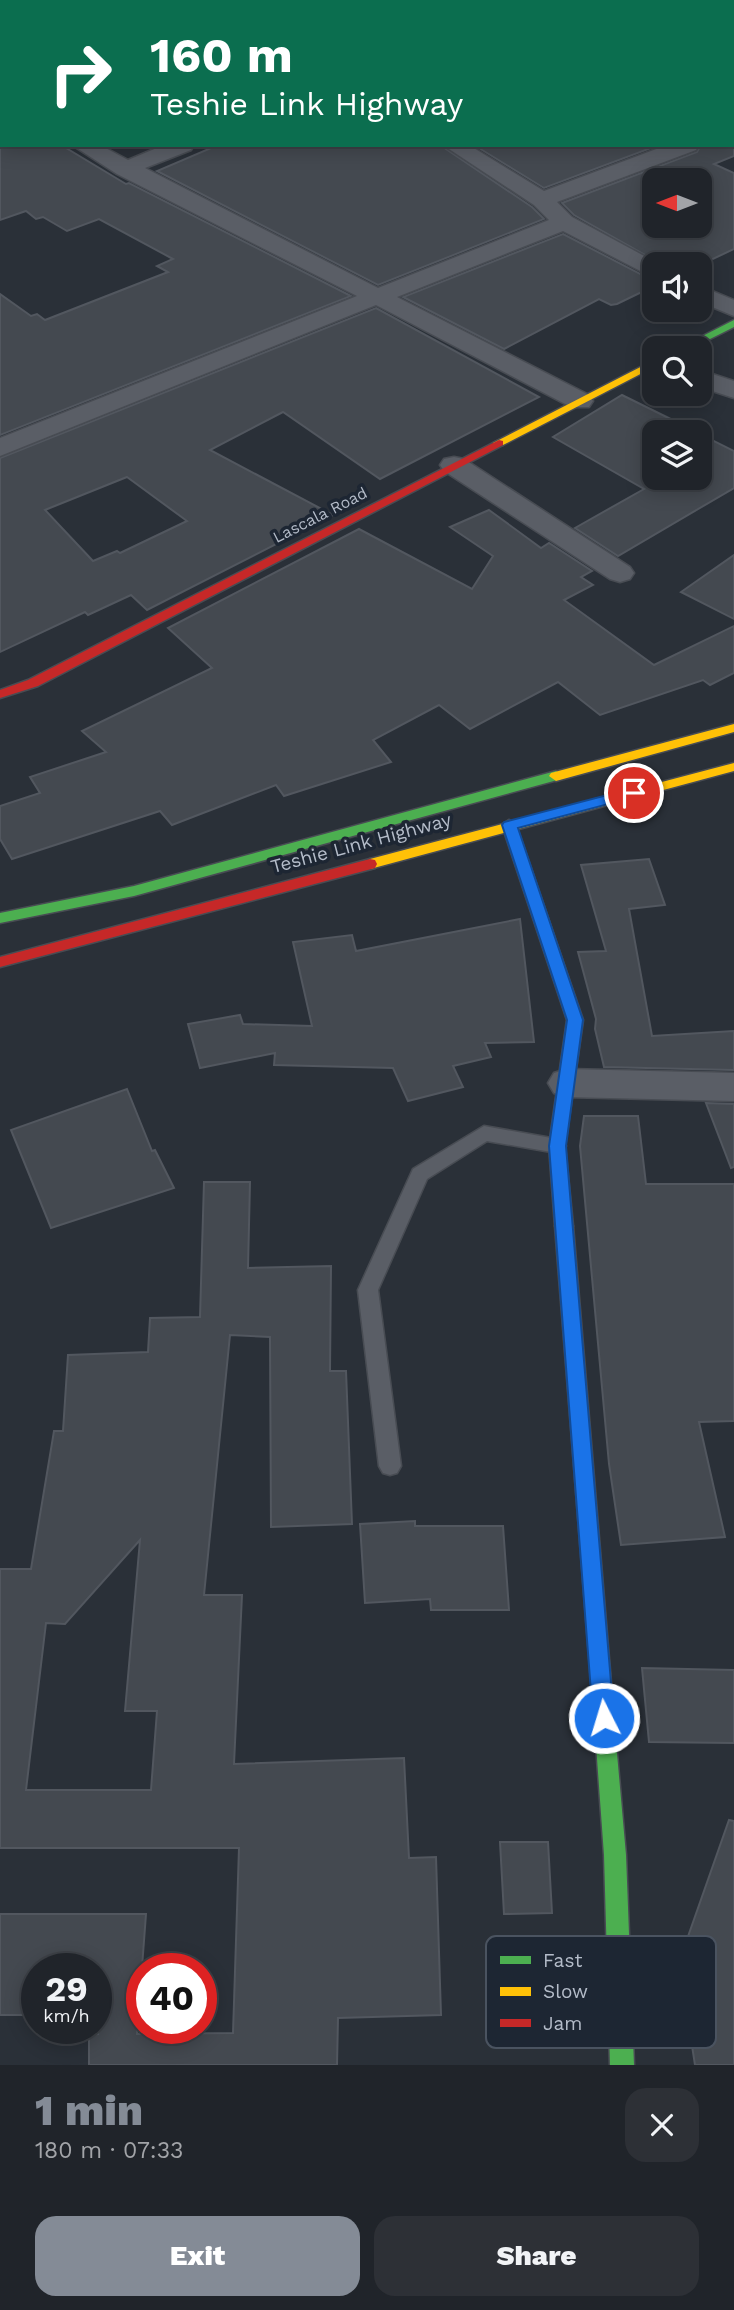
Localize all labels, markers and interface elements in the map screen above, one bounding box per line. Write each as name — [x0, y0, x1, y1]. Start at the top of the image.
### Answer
text: 160 m — [150, 26, 293, 84]
icon: right — [35, 28, 126, 119]
text: Teshie Link Highway — [150, 85, 463, 123]
north arrow — [642, 168, 712, 238]
map controls — [642, 168, 712, 490]
button: sound — [642, 252, 712, 322]
button: search — [642, 336, 712, 406]
button: layers — [642, 420, 712, 490]
street label: Lascala Road — [270, 483, 370, 547]
pin — [604, 763, 664, 823]
icon: arrive — [615, 774, 653, 812]
street label: Teshie Link Highway — [268, 808, 454, 878]
position arrow — [567, 1681, 641, 1755]
legend — [486, 1936, 716, 2048]
text: Fast — [543, 1949, 582, 1972]
speed limit sign: 40 — [126, 1953, 217, 2044]
text: 29 — [45, 1968, 88, 2010]
text: Slow — [543, 1980, 588, 2003]
text: km/h — [43, 2005, 90, 2026]
text: Jam — [543, 2012, 582, 2035]
text: 1 min — [35, 2086, 143, 2135]
button: close — [625, 2088, 699, 2162]
text: 180 m · 07:33 — [35, 2137, 183, 2164]
button: Exit — [35, 2216, 360, 2296]
button: Share — [374, 2216, 699, 2296]

